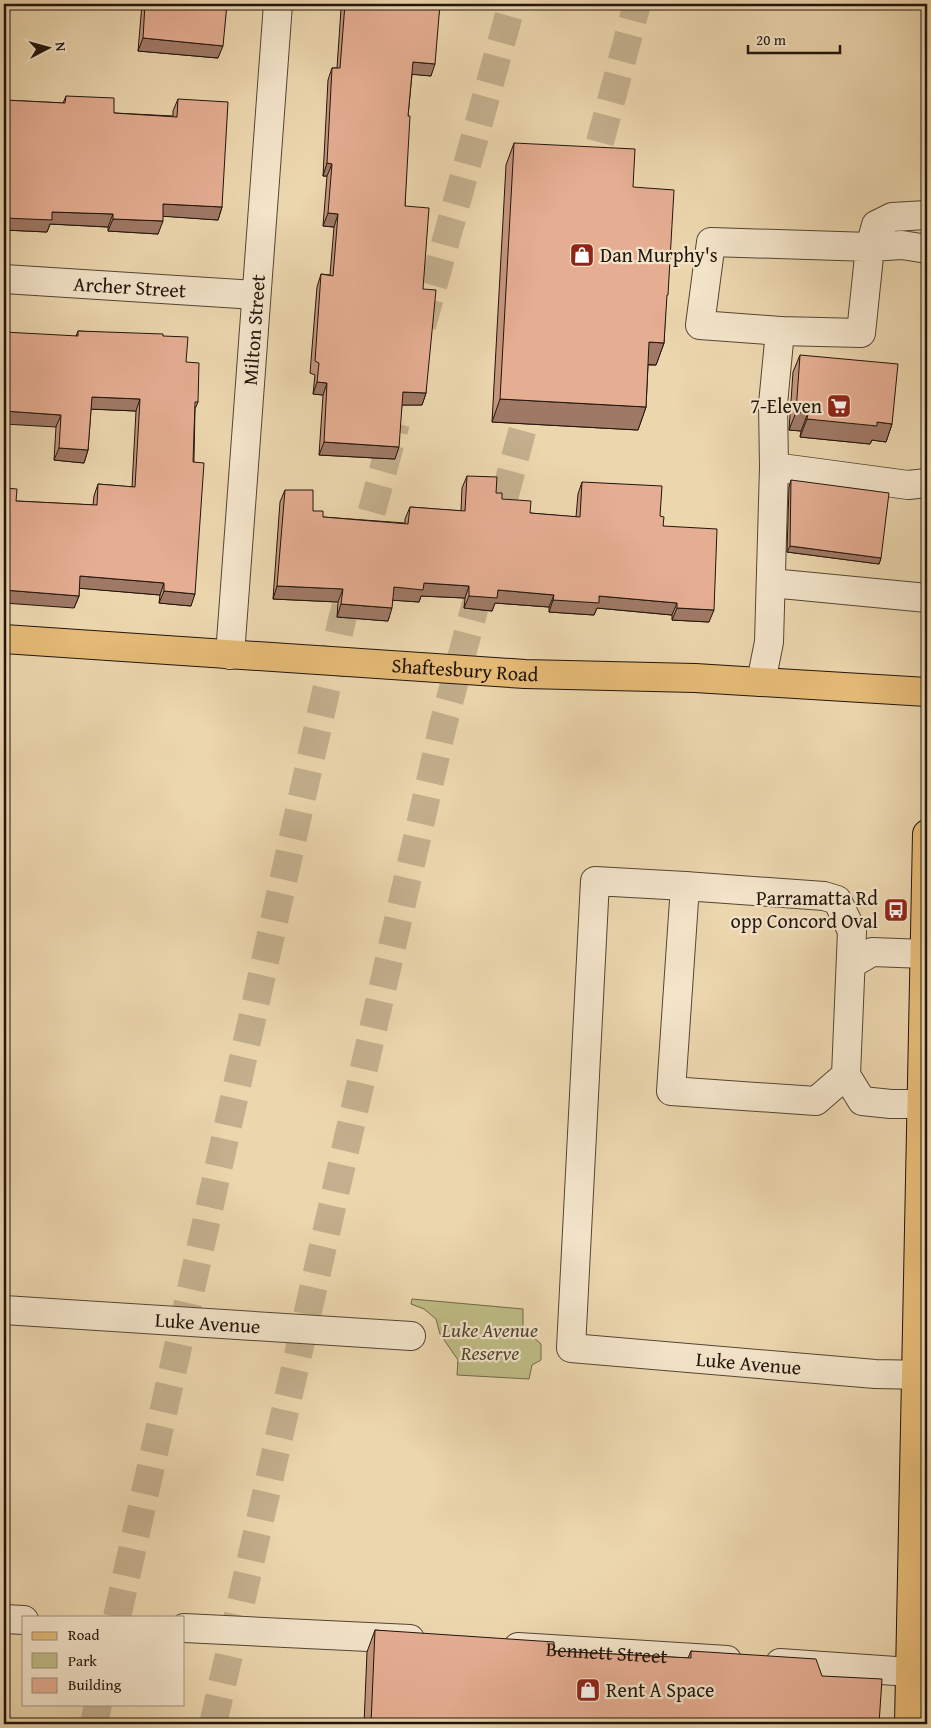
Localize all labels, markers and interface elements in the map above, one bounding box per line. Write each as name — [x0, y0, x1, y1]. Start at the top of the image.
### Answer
north arrow — [22, 22, 72, 72]
scale bar — [748, 22, 841, 54]
text: 20 m — [756, 29, 787, 50]
text: N — [50, 41, 71, 53]
place label: Dan Murphy's — [600, 240, 718, 269]
shop icon: Dan Murphy's — [569, 242, 595, 268]
street label: Archer Street — [73, 268, 187, 305]
street label: Milton Street — [235, 273, 272, 386]
place label: 7-Eleven — [750, 391, 822, 420]
supermarket icon: 7-Eleven — [826, 393, 852, 419]
street label: Shaftesbury Road — [391, 650, 539, 688]
place label: Parramatta Rd opp Concord Oval — [731, 883, 878, 935]
bus stop icon: Parramatta Rd opp Concord Oval — [883, 897, 909, 923]
street label: Luke Avenue — [154, 1305, 261, 1340]
park label: Luke Avenue Reserve — [441, 1315, 538, 1367]
street label: Luke Avenue — [695, 1344, 802, 1382]
legend — [22, 1616, 185, 1706]
text: Road — [68, 1624, 99, 1645]
street label: Bennett Street — [545, 1634, 669, 1670]
text: Park — [68, 1650, 97, 1671]
text: Building — [68, 1674, 122, 1695]
place label: Rent A Space — [606, 1675, 714, 1704]
shop icon: Rent A Space — [575, 1677, 601, 1703]

